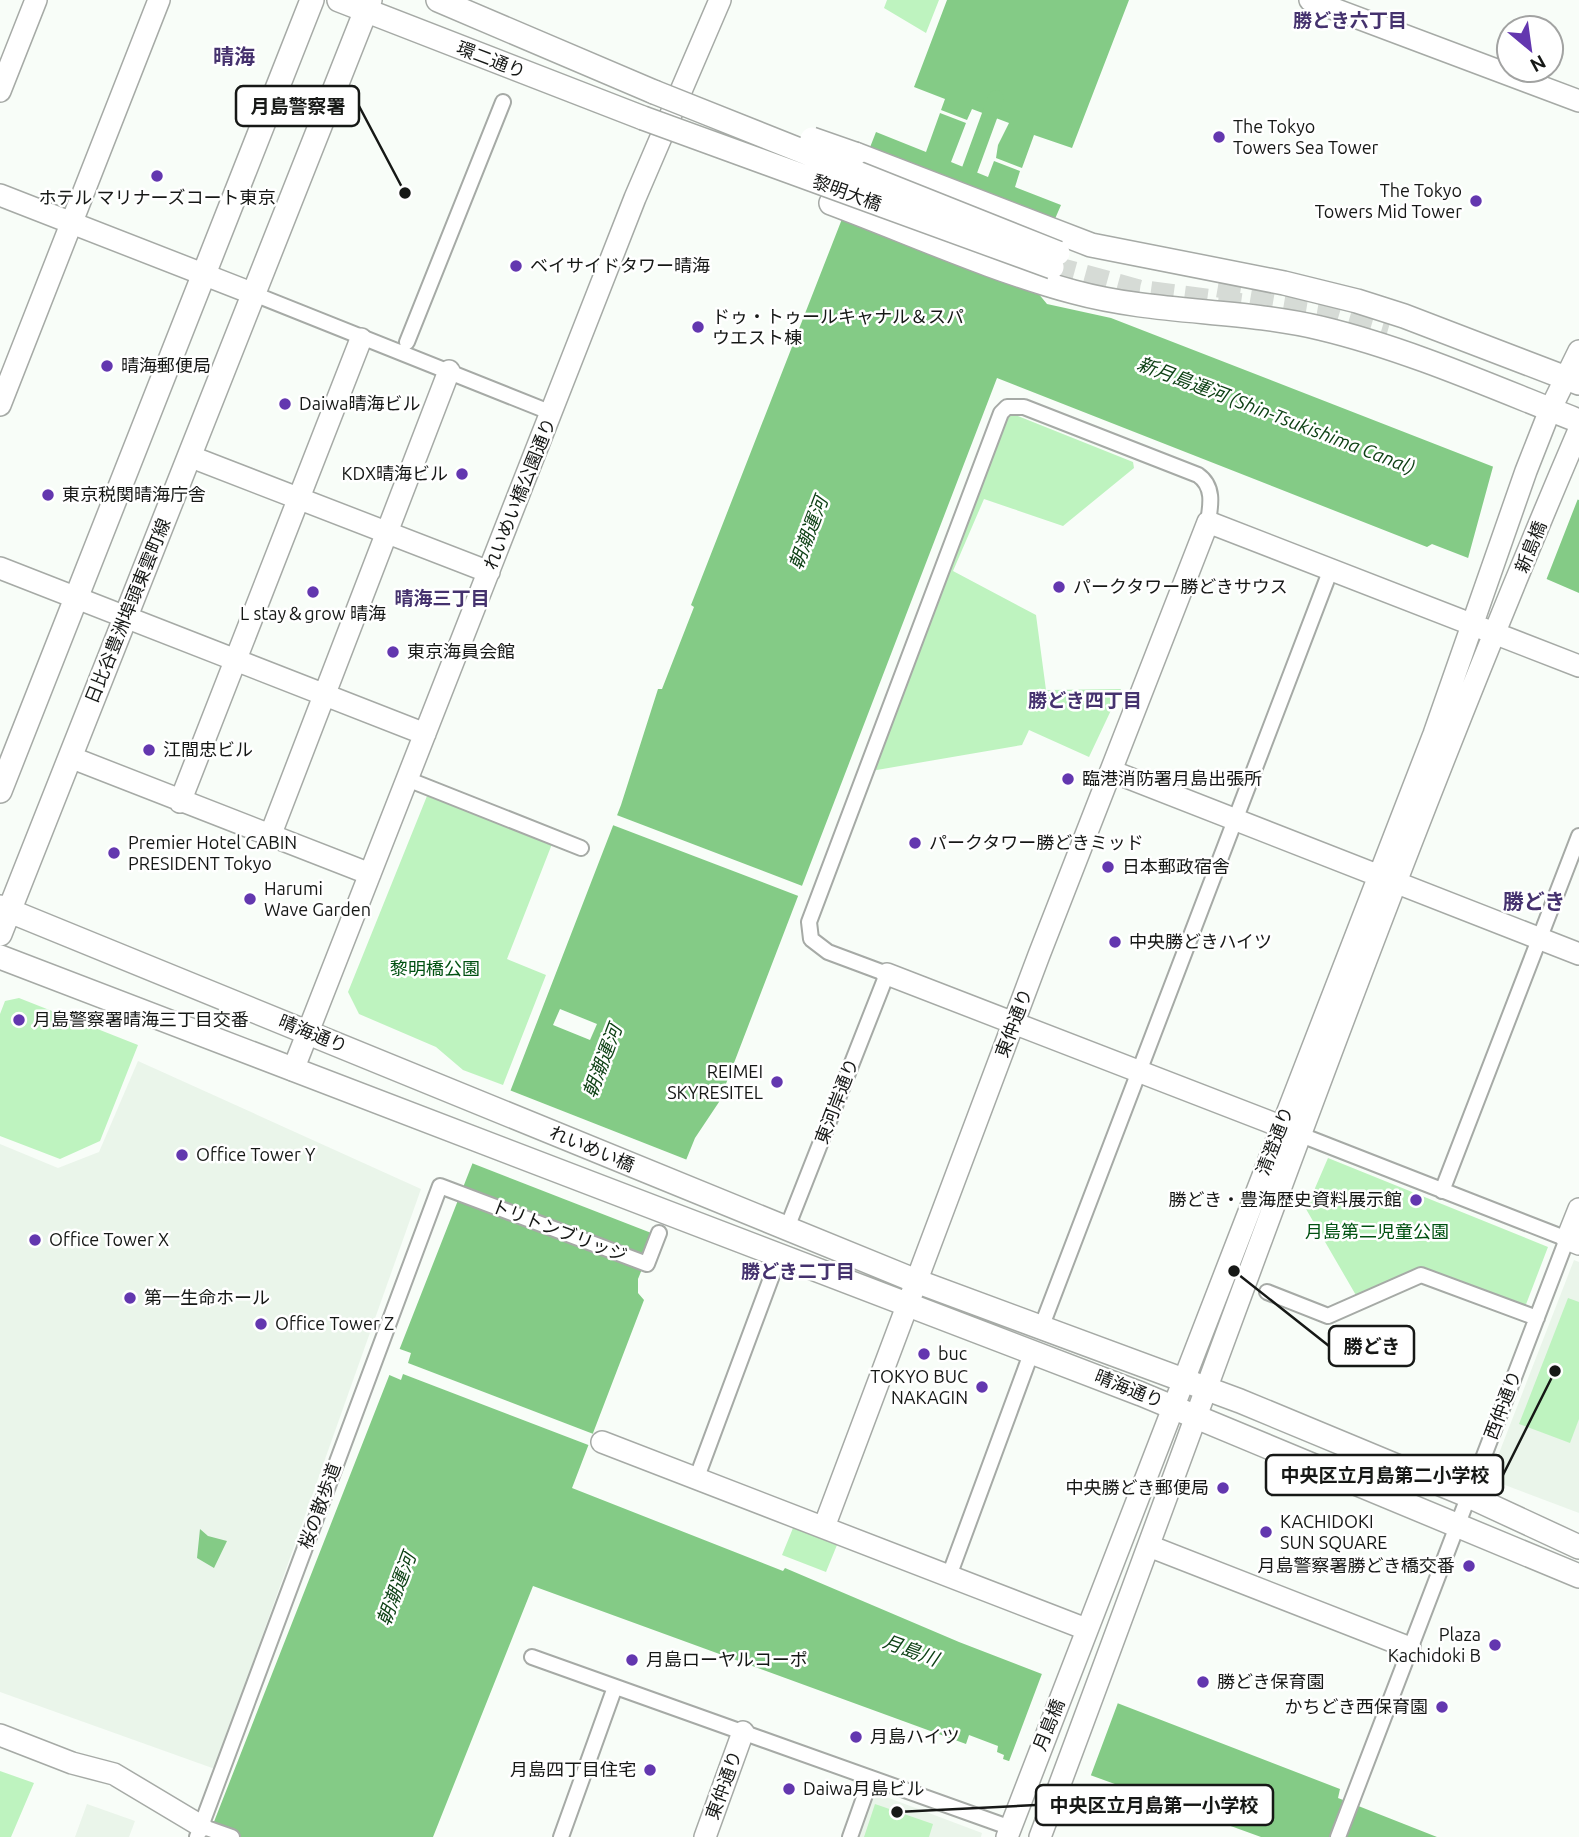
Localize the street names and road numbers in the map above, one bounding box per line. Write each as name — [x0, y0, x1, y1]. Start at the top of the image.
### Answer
street label: 環二通り — [454, 37, 529, 81]
street label: 黎明大橋 — [810, 170, 885, 214]
street label: れいめい橋公園通り — [479, 415, 559, 572]
street label: 日比谷豊洲埠頭東雲町線 — [81, 515, 173, 706]
street label: 新島橋 — [1511, 518, 1549, 575]
street label: 東仲通り — [991, 985, 1035, 1060]
street label: 晴海通り — [276, 1010, 350, 1056]
street label: 東河岸通り — [811, 1055, 862, 1146]
street label: 清澄通り — [1252, 1103, 1296, 1178]
street label: れいめい橋 — [547, 1121, 638, 1175]
street label: トリトンブリッジ — [489, 1195, 630, 1265]
street label: 晴海通り — [1092, 1365, 1166, 1411]
street label: 西仲通り — [1480, 1367, 1524, 1442]
street label: 桜の散歩道 — [294, 1460, 344, 1551]
street label: 月島橋 — [1029, 1696, 1067, 1753]
street label: 東仲通り — [701, 1747, 745, 1822]

